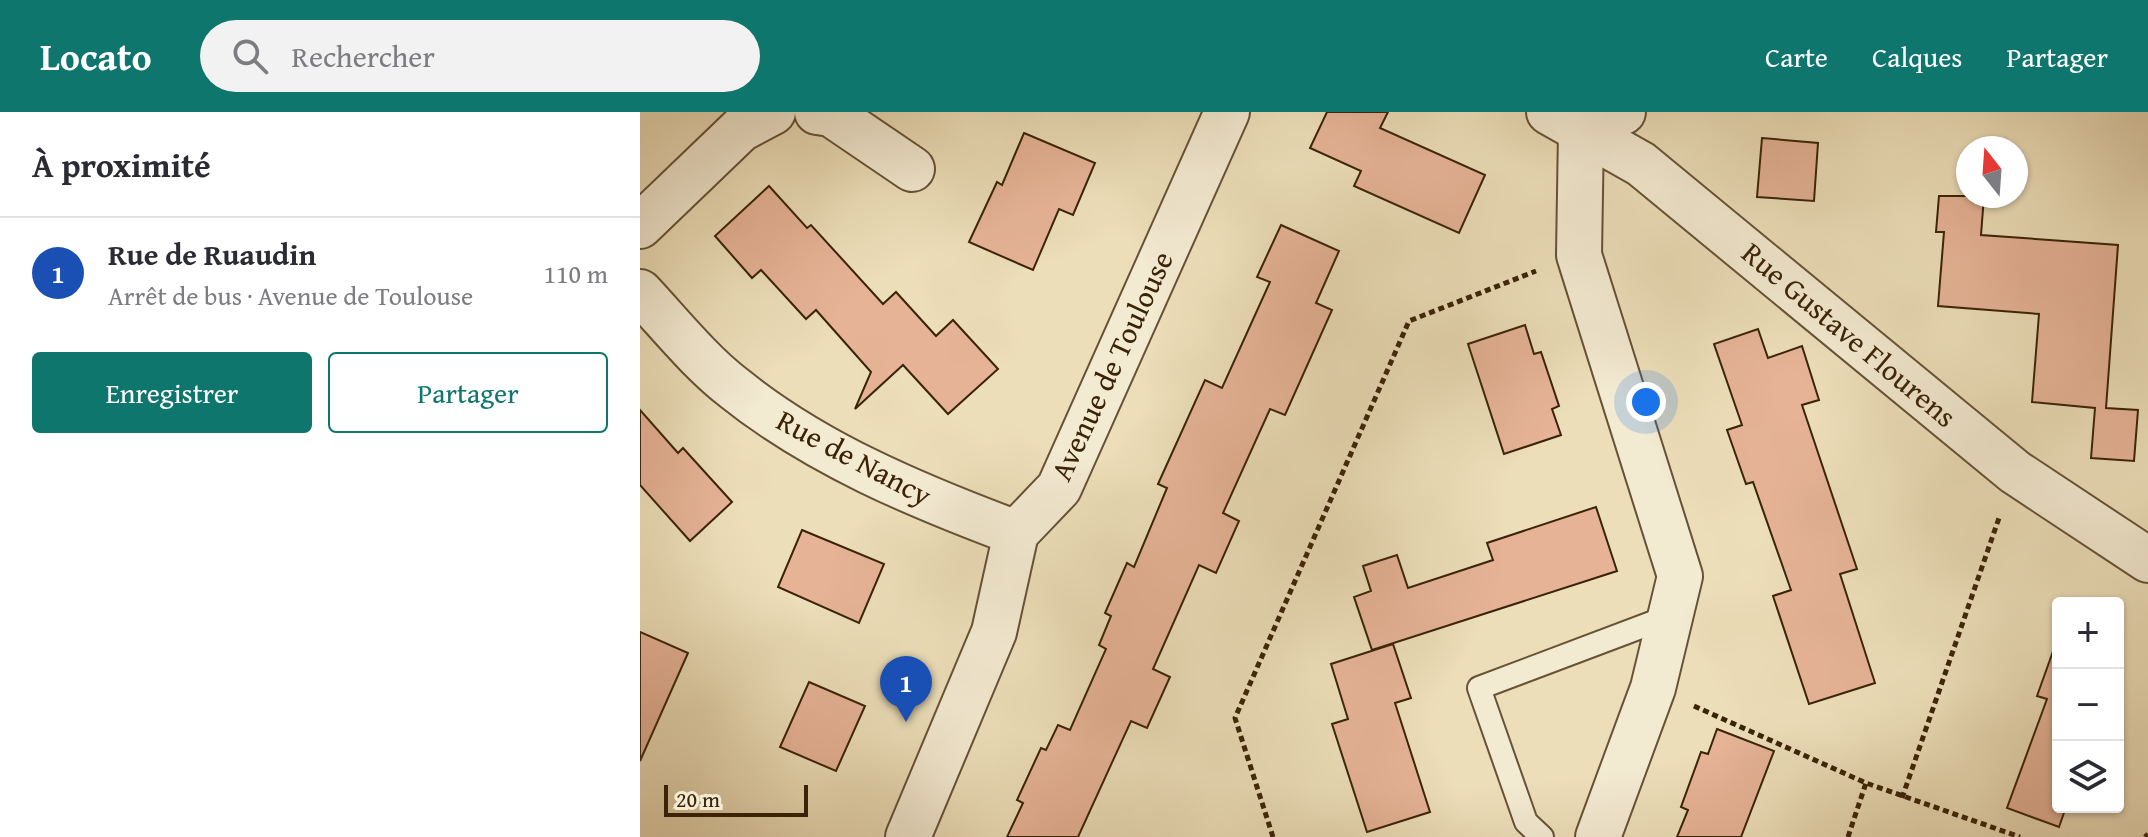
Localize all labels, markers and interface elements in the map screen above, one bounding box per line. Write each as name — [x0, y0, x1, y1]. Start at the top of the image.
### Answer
search box — [200, 20, 760, 92]
text: Locato — [40, 28, 152, 84]
icon: search — [228, 34, 272, 78]
text: Rechercher — [292, 34, 435, 78]
text: Carte — [1765, 36, 1828, 77]
text: Calques — [1872, 36, 1962, 77]
text: Partager — [2006, 36, 2108, 77]
north arrow — [1956, 136, 2028, 208]
text: À proximité — [32, 140, 211, 189]
street label: Rue Gustave Flourens — [1733, 231, 1967, 437]
text: Rue de Ruaudin — [108, 232, 316, 276]
street label: Avenue de Toulouse — [1039, 244, 1184, 488]
text: 1 — [51, 254, 65, 293]
text: 110 m — [543, 254, 608, 293]
text: Arrêt de bus · Avenue de Toulouse — [108, 276, 473, 315]
button: Enregistrer — [32, 352, 312, 433]
button: Partager — [328, 352, 608, 433]
your location — [1626, 382, 1666, 422]
street label: Rue de Nancy — [769, 398, 940, 516]
map controls — [2052, 597, 2124, 813]
button: + — [2052, 597, 2124, 669]
pin: 1 — [880, 656, 932, 722]
button: − — [2052, 669, 2124, 741]
button: layers — [2052, 741, 2124, 813]
scale bar — [664, 781, 808, 817]
text: 20 m — [676, 783, 720, 815]

